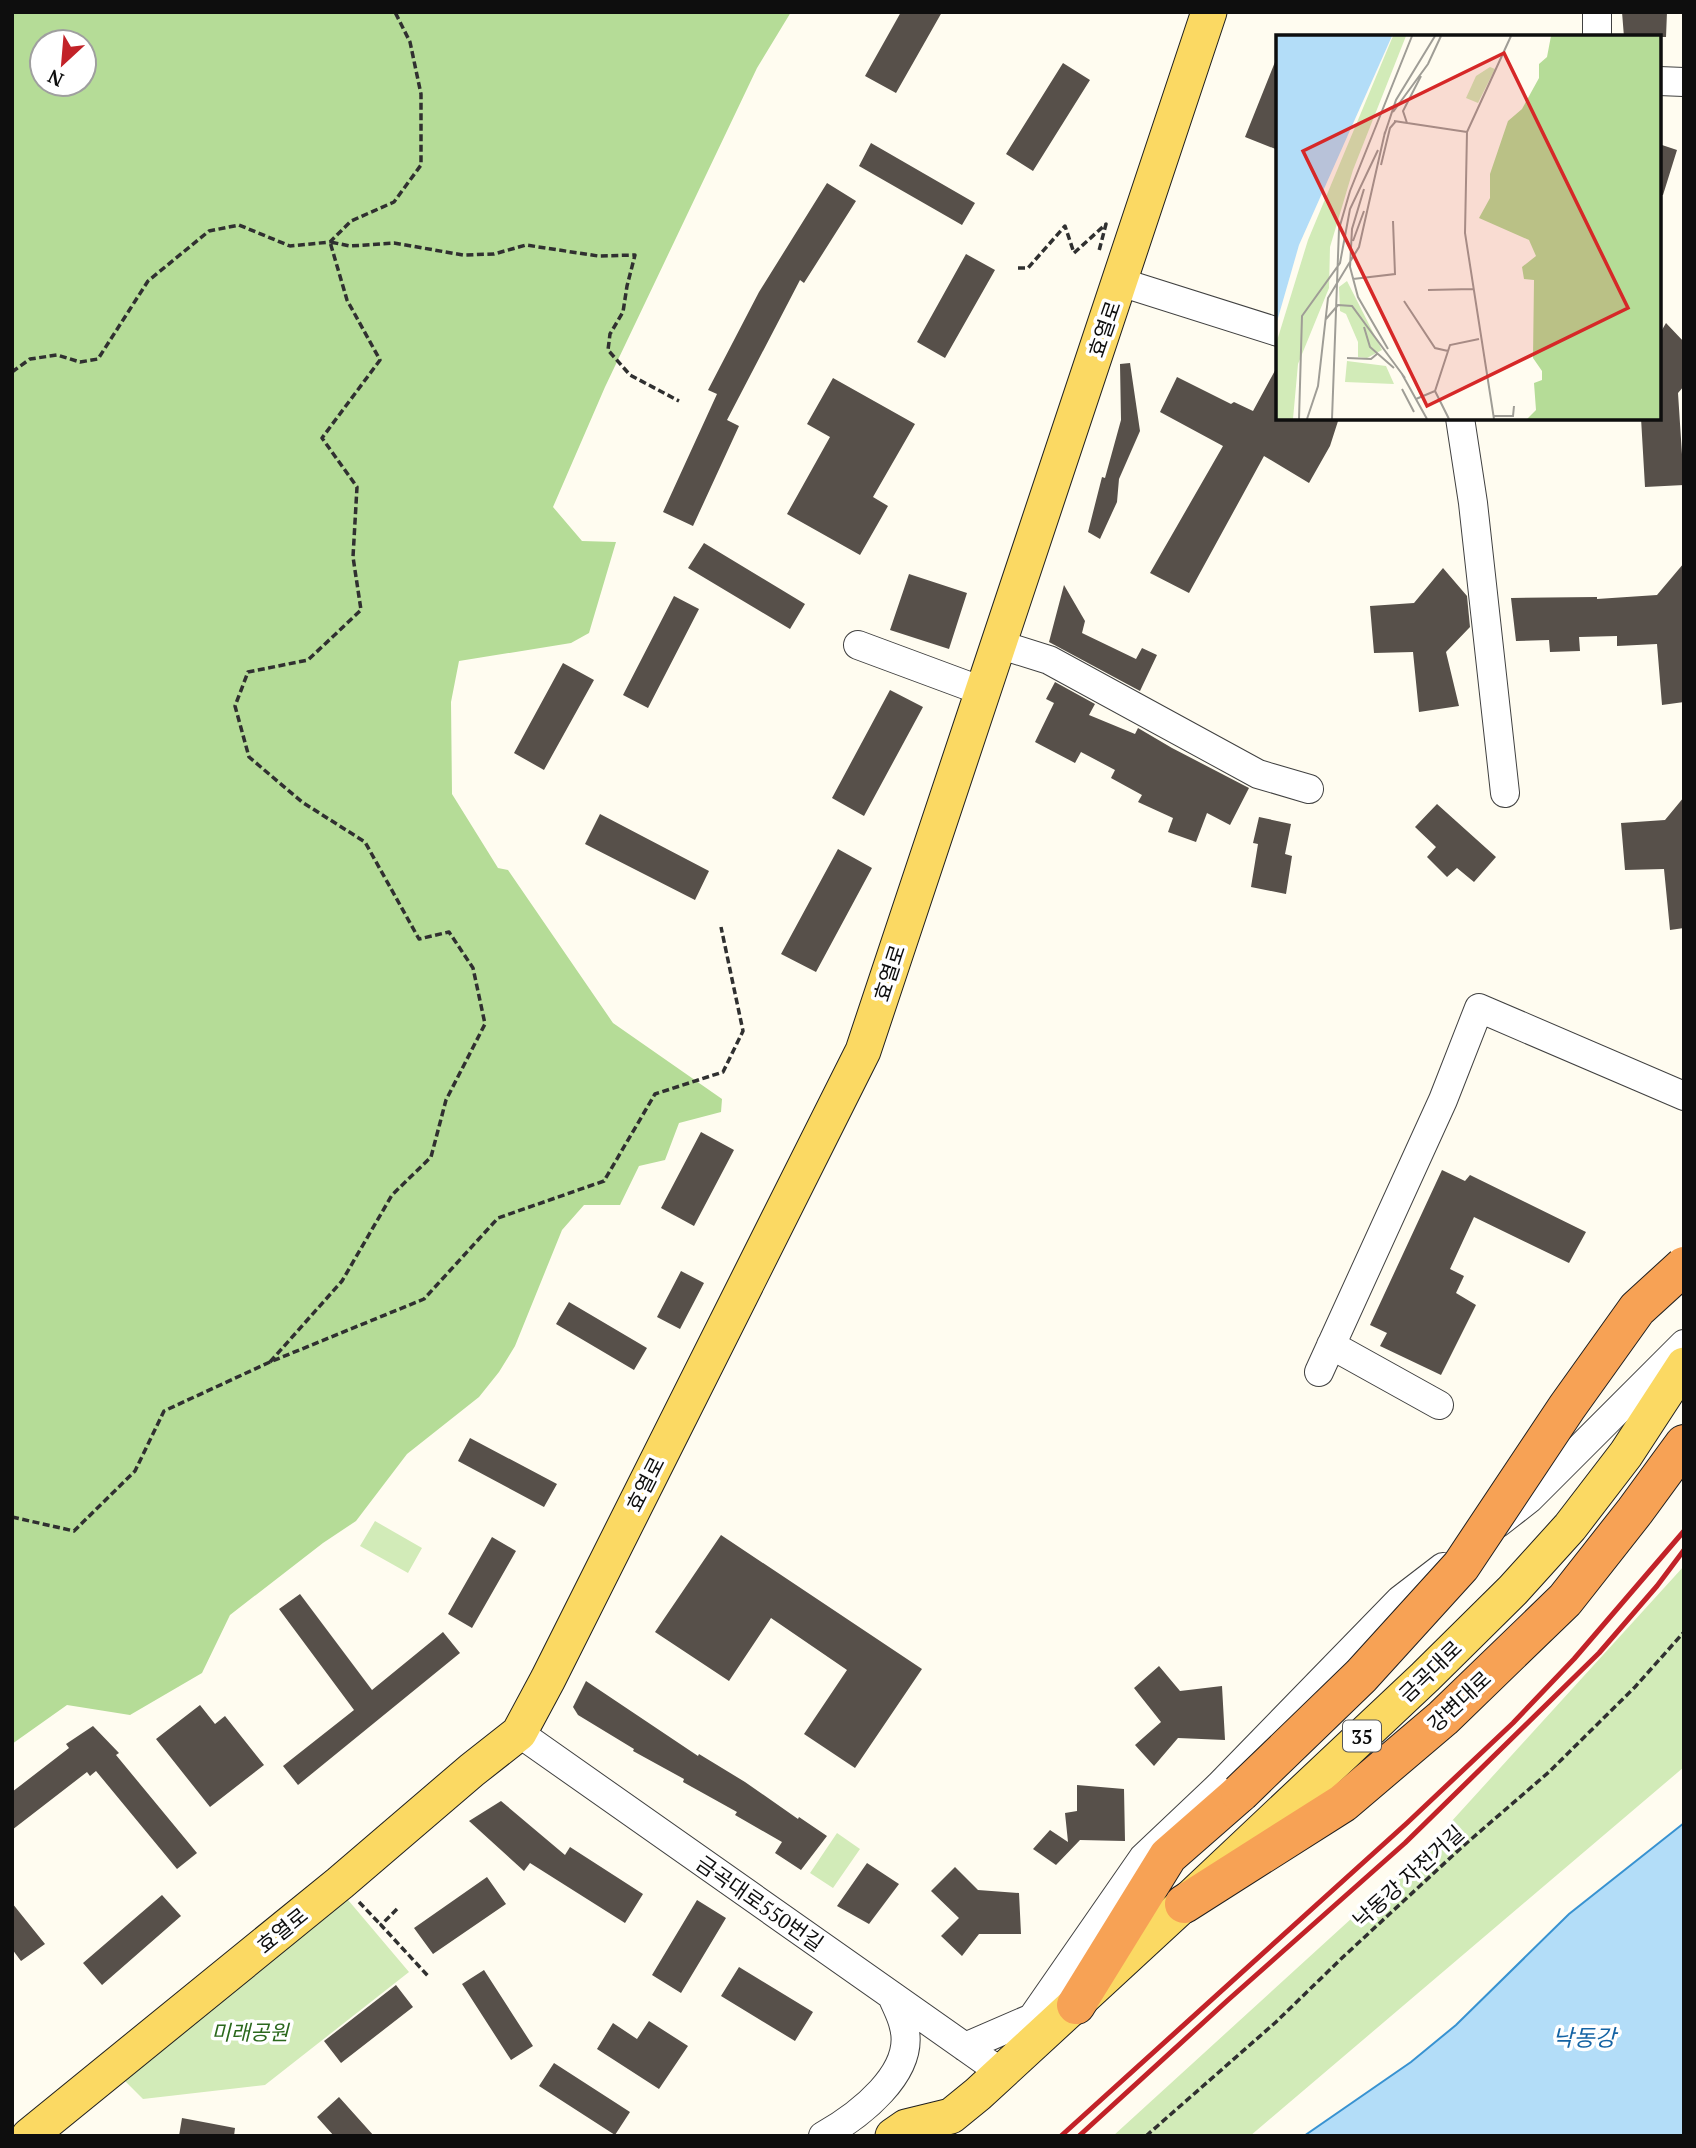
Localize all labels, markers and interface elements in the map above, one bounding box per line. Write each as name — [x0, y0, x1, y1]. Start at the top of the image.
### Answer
north arrow — [28, 28, 98, 98]
inset map — [1276, 35, 1661, 420]
text: N — [43, 64, 67, 93]
street label: 효열로 — [1081, 297, 1127, 361]
street label: 효열로 — [867, 941, 911, 1005]
street label: 효열로 — [619, 1452, 671, 1516]
street label: 금곡대로 — [1392, 1634, 1468, 1708]
street label: 강변대로 — [1421, 1664, 1497, 1738]
road number: 35 — [1343, 1720, 1381, 1752]
street label: 낙동강 자전거길 — [1346, 1819, 1470, 1933]
street label: 금곡대로550번길 — [691, 1849, 829, 1957]
street label: 효열로 — [251, 1901, 313, 1959]
park label: 미래공원 — [211, 2018, 290, 2046]
water label: 낙동강 — [1552, 2022, 1619, 2053]

